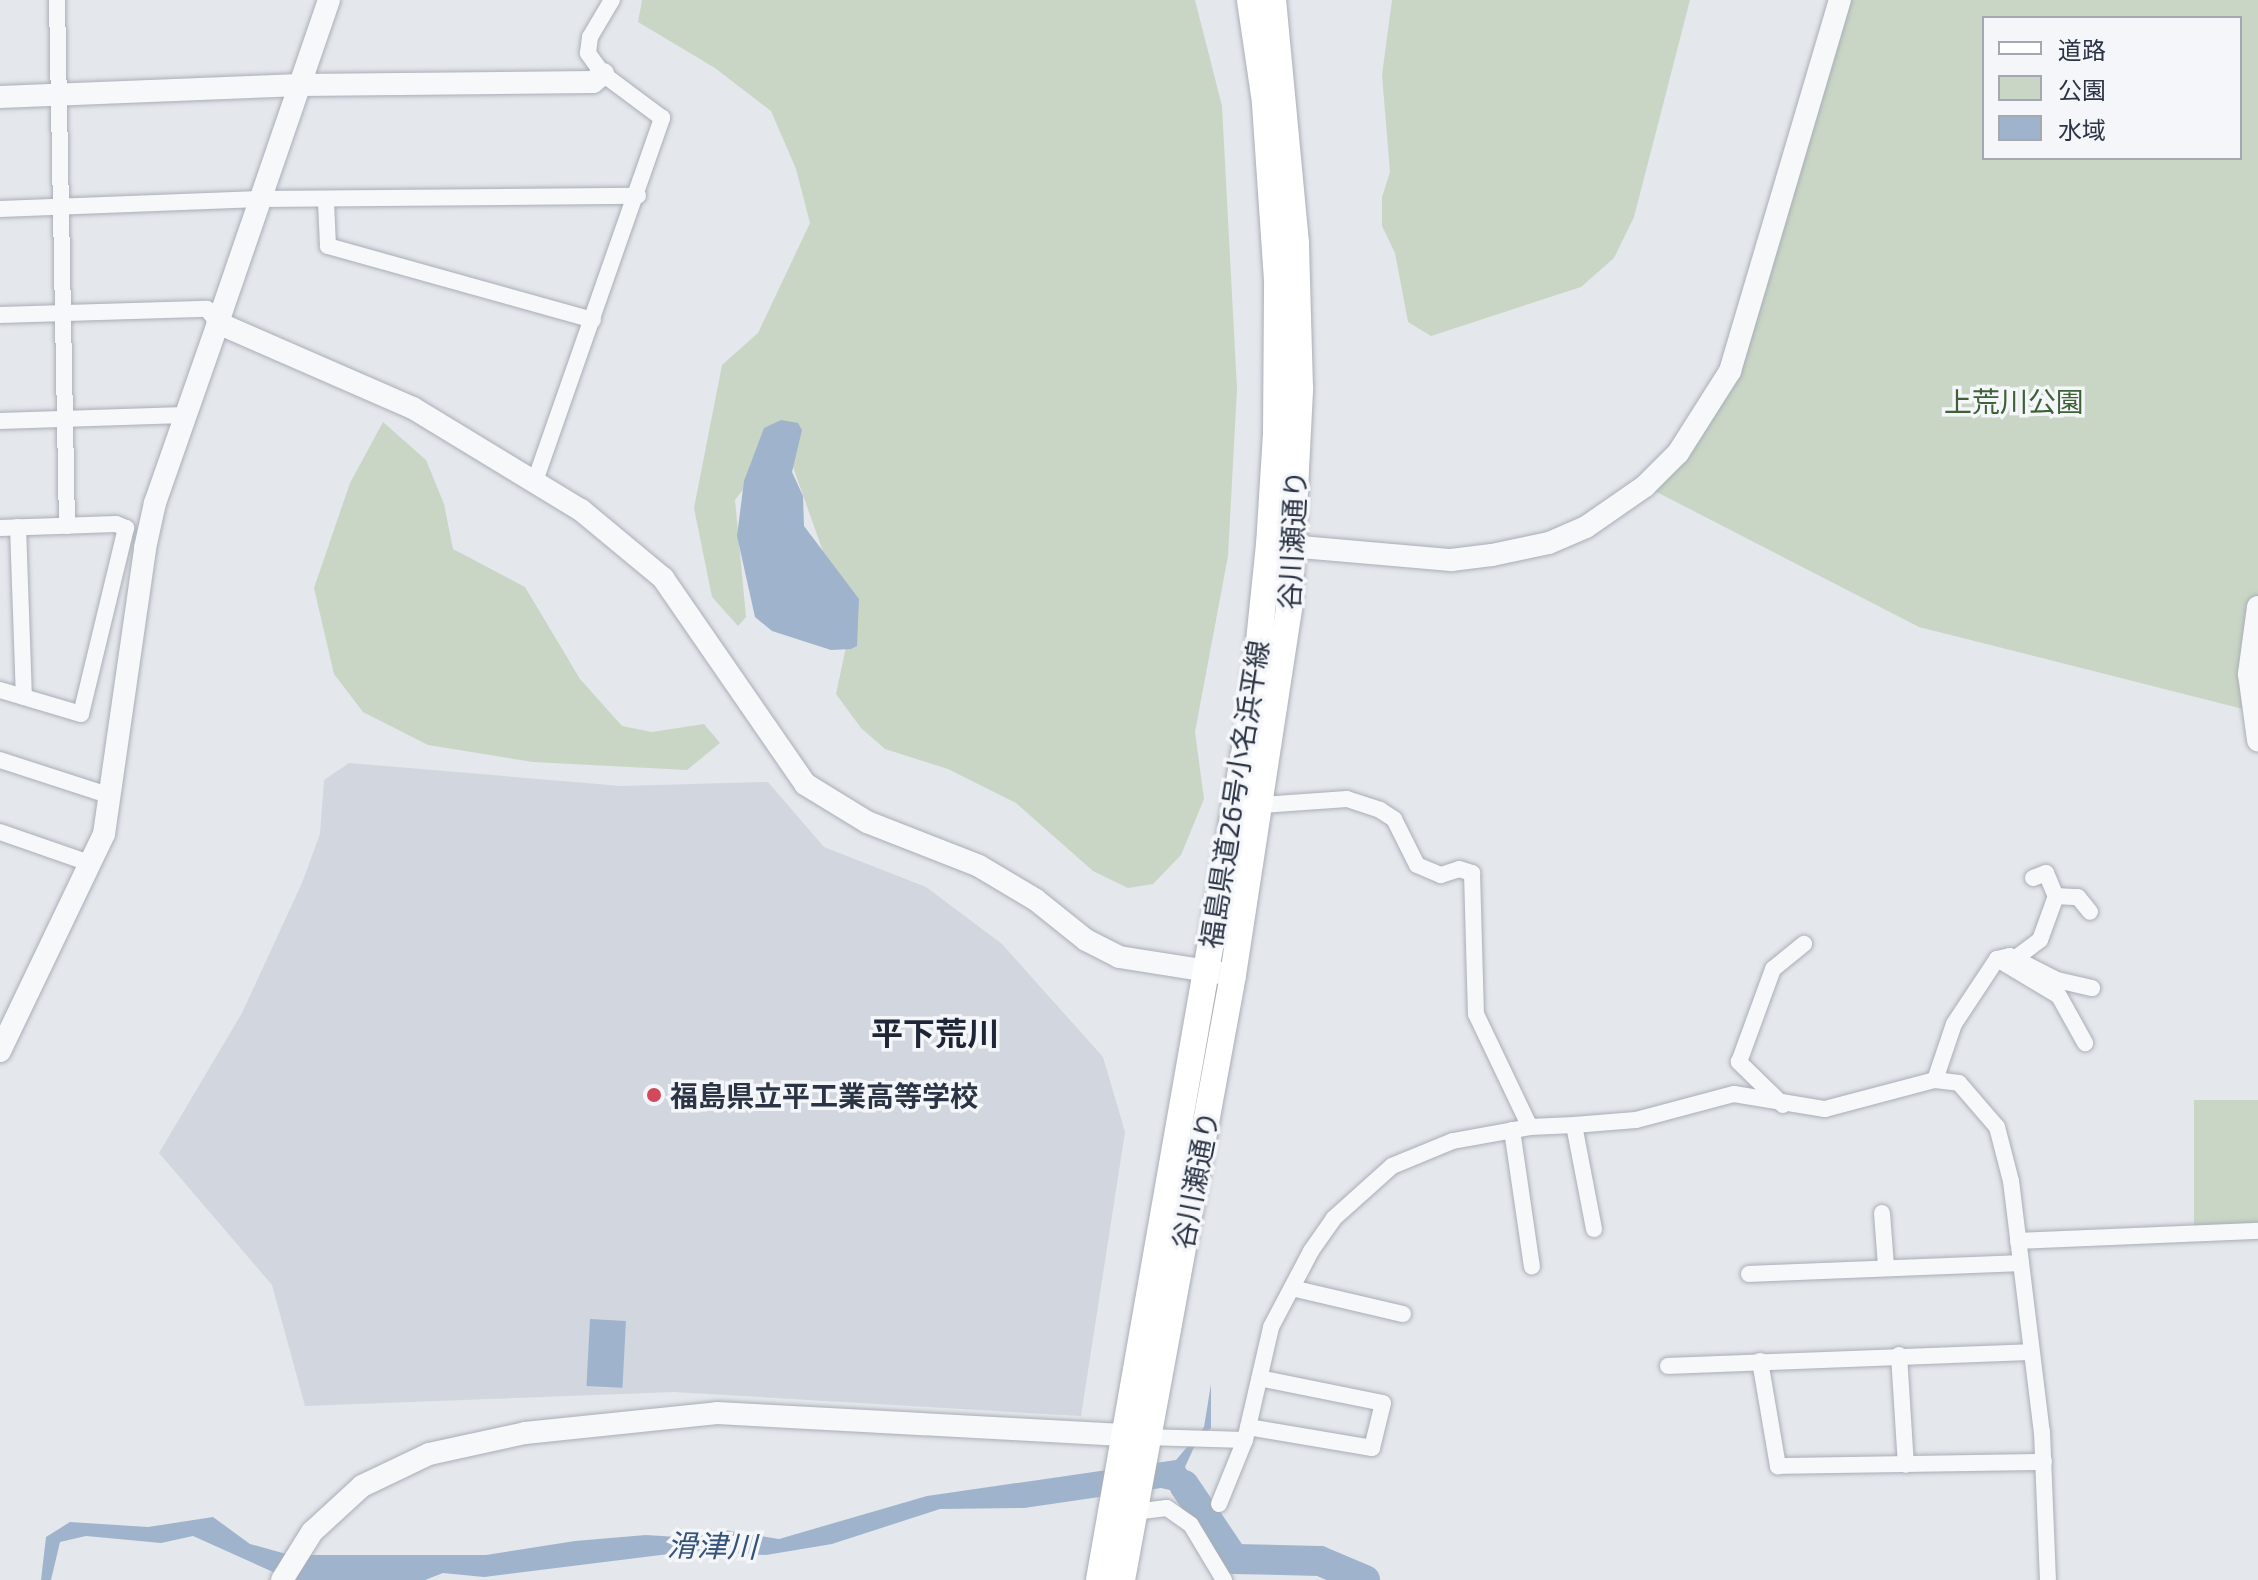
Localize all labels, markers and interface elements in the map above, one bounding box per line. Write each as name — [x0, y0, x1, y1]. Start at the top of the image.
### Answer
legend — [1982, 16, 2242, 160]
text: 道路 — [2058, 35, 2106, 64]
text: 公園 — [2058, 75, 2106, 104]
text: 水域 — [2058, 115, 2106, 144]
park label: 上荒川公園 — [1944, 384, 2084, 418]
street label: 谷川瀬通り — [1272, 469, 1312, 611]
street label: 福島県道26号小名浜平線 — [1193, 637, 1275, 951]
district label: 平下荒川 — [871, 1013, 999, 1051]
place label: 福島県立平工業高等学校 — [670, 1078, 978, 1112]
marker: 福島県立平工業高等学校 — [645, 1086, 663, 1104]
street label: 谷川瀬通り — [1165, 1108, 1225, 1252]
water label: 滑津川 — [667, 1526, 757, 1564]

